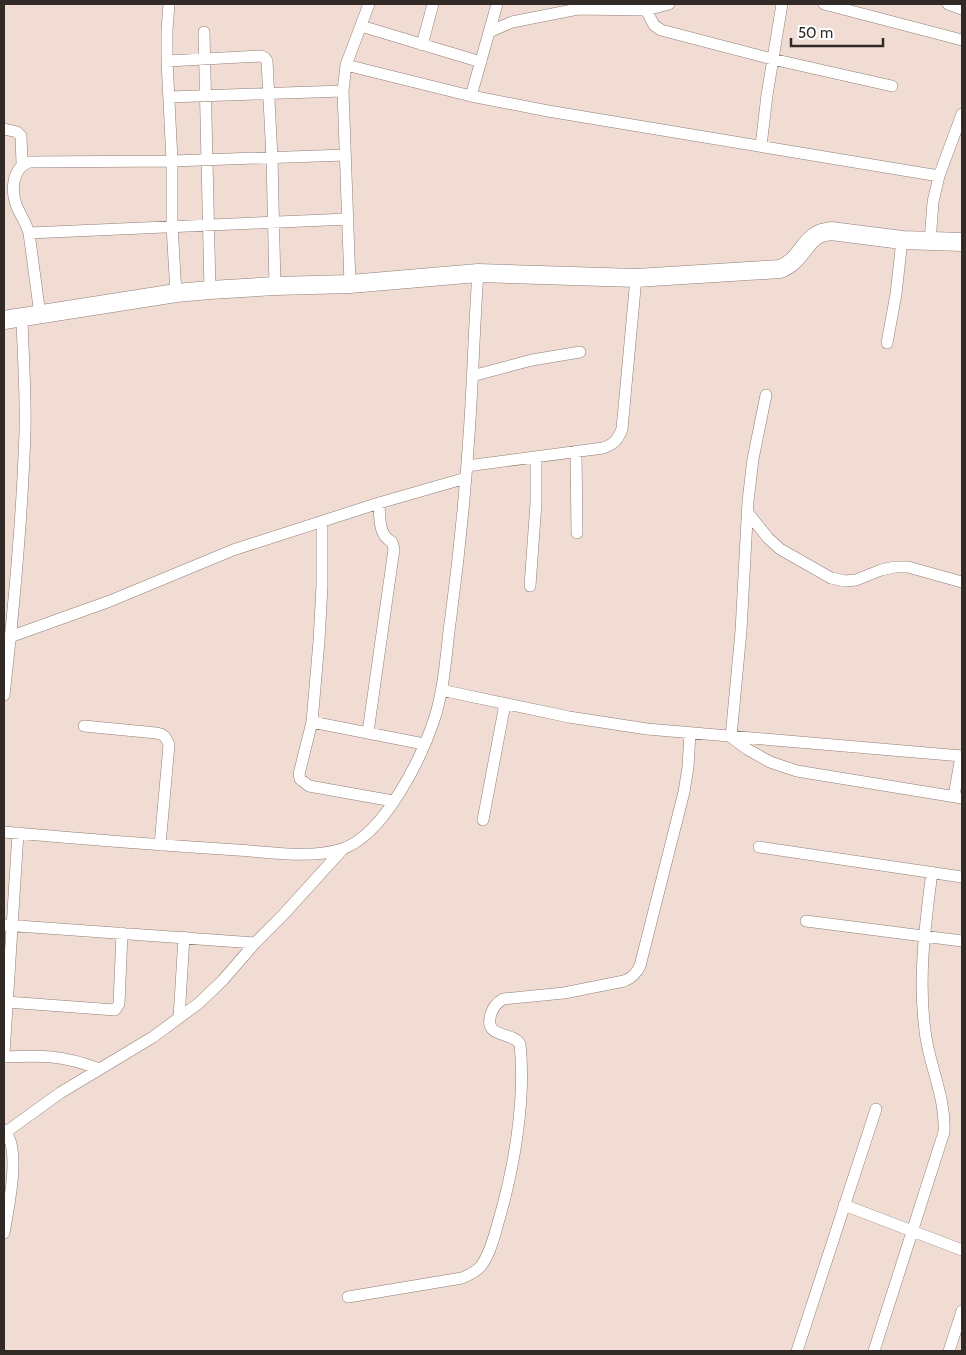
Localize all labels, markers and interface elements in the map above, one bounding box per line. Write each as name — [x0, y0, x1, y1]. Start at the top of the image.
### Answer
scale bar — [791, 15, 884, 47]
text: 50 m — [798, 24, 833, 42]

